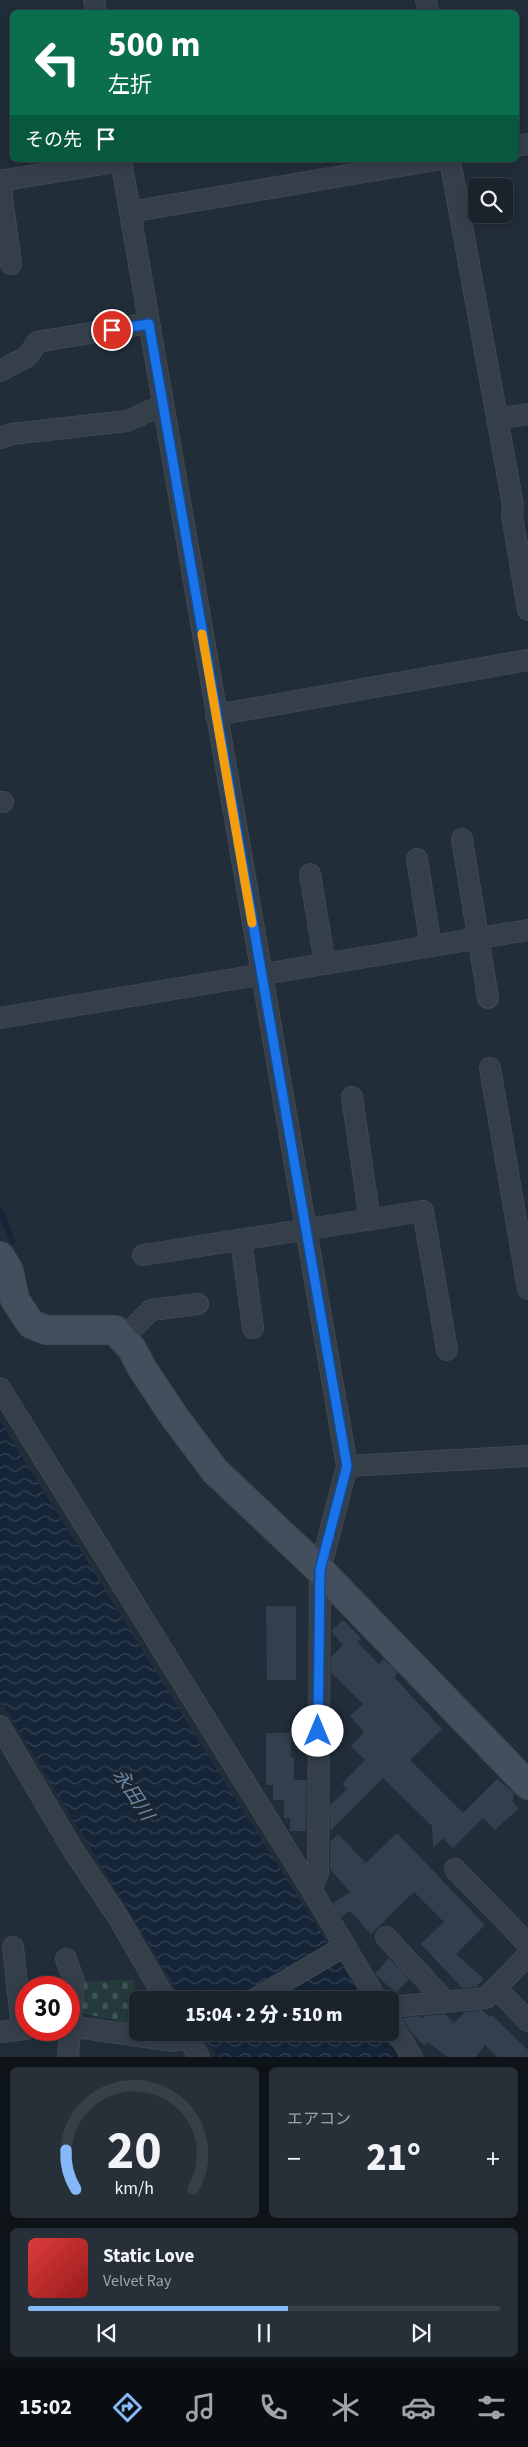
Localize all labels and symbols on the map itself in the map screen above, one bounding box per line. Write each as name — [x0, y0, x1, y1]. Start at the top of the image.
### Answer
pin — [91, 309, 133, 351]
position arrow — [291, 1704, 343, 1756]
water label: 永田川 — [106, 1764, 161, 1828]
speed limit sign: 30 — [15, 1976, 80, 2041]

